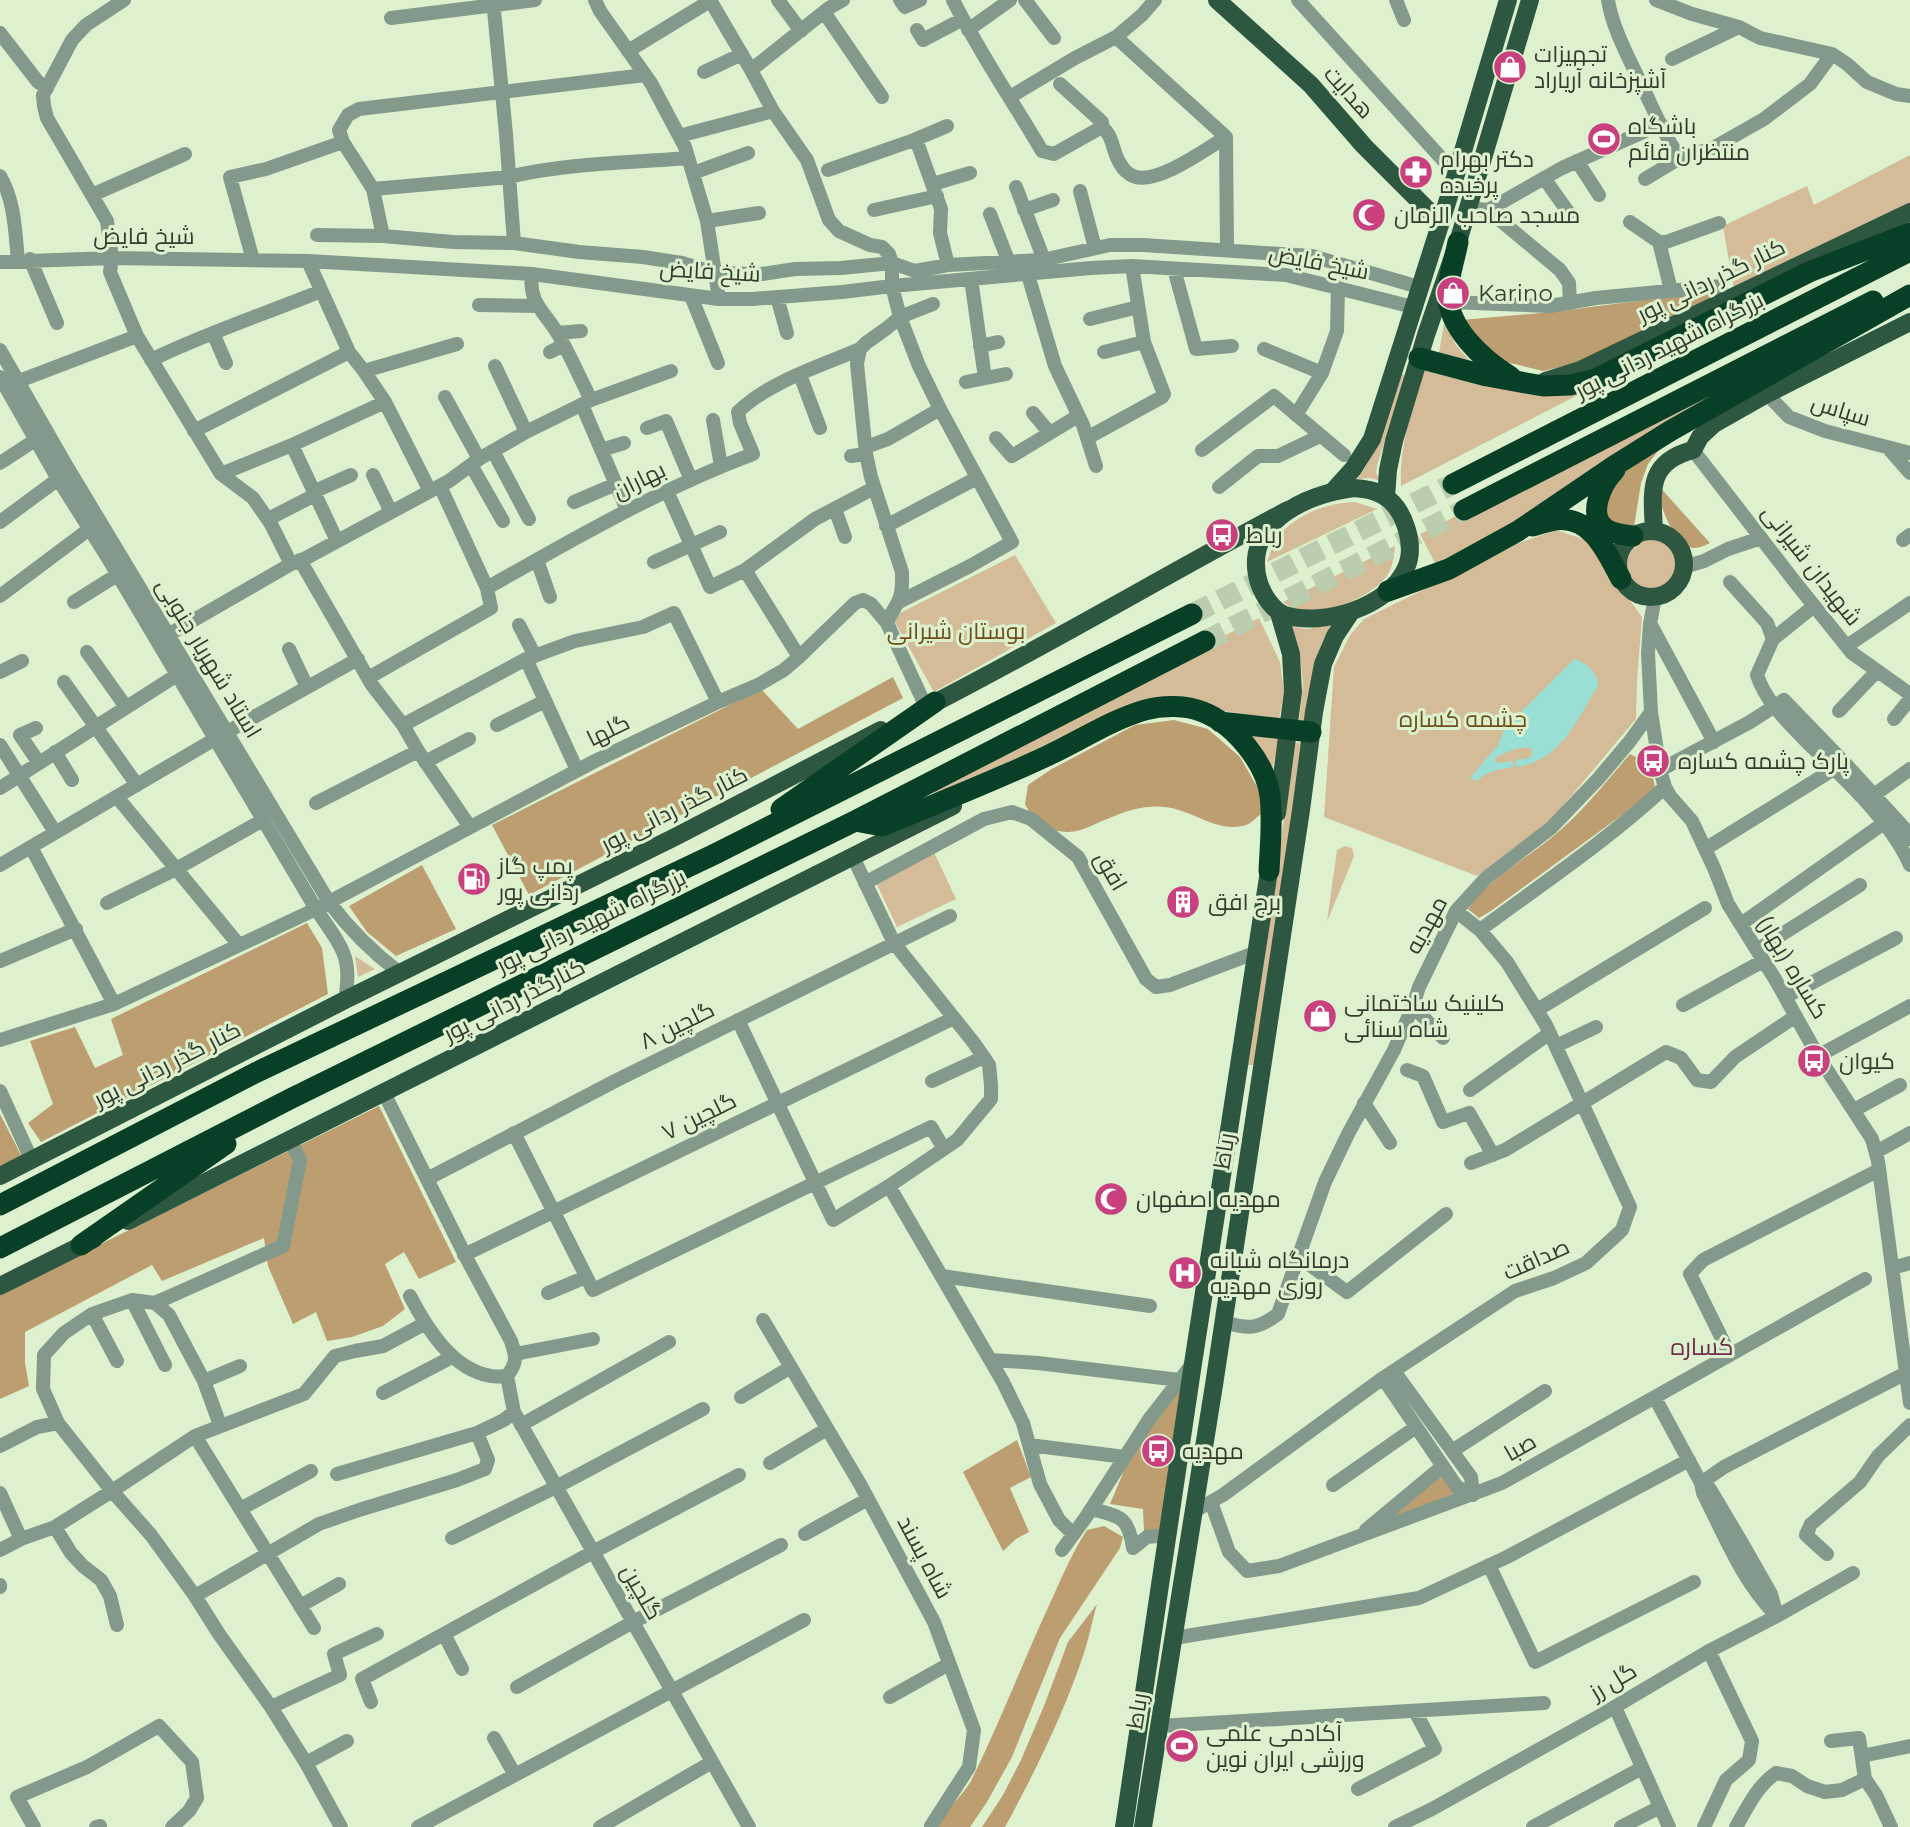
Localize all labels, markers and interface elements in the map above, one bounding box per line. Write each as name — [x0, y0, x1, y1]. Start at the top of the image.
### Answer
place label: تجهیزات آشپزخانه آریاراد — [1534, 40, 1666, 95]
shop icon: تجهیزات آشپزخانه آریاراد — [1491, 48, 1529, 86]
street label: هدایت — [1318, 60, 1380, 124]
place label: باشگاه منتظران قائم — [1628, 112, 1750, 168]
sports icon: باشگاه منتظران قائم — [1585, 120, 1623, 158]
place label: دکتر بهرام پرخیده — [1440, 145, 1534, 200]
pharmacy icon: دکتر بهرام پرخیده — [1397, 153, 1435, 191]
mosque icon: مسجد صاحب الزمان — [1350, 196, 1388, 234]
place label: مسجد صاحب الزمان — [1394, 201, 1580, 229]
street label: شیخ فایض — [93, 222, 195, 252]
street label: کنار گذر ردانی پور — [1631, 232, 1790, 330]
street label: شیخ فایض — [1266, 239, 1371, 287]
street label: شیخ فایض — [659, 254, 761, 290]
shop icon: Karino — [1434, 274, 1472, 312]
place label: Karino — [1478, 279, 1553, 307]
street label: بزرگراه شهید ردانی پور — [1568, 285, 1768, 406]
street label: سپاس — [1808, 388, 1874, 432]
street label: بهاران — [608, 455, 670, 505]
street label: شهیدان شیرانی — [1756, 499, 1868, 631]
bus stop icon: رباط — [1203, 516, 1241, 554]
place label: رباط — [1246, 521, 1283, 549]
street label: استاد شهریار جنوبی — [150, 573, 268, 743]
park label: بوستان شیرانی — [887, 617, 1025, 645]
park label: چشمه کساره — [1399, 705, 1527, 734]
street label: گلها — [582, 708, 634, 752]
bus stop icon: پارک چشمه کساره — [1634, 742, 1672, 780]
place label: پارک چشمه کساره — [1678, 747, 1849, 776]
street label: کنار گذر ردانی پور — [594, 760, 753, 860]
street label: افق — [1089, 846, 1133, 896]
place label: پمپ گاز ردانی پور — [496, 852, 579, 907]
fuel station icon: پمپ گاز ردانی پور — [455, 860, 493, 898]
street label: بزرگراه شهید ردانی پور — [490, 863, 691, 981]
building icon: برج افق — [1164, 883, 1202, 921]
place label: برج افق — [1208, 888, 1281, 918]
street label: مهدیه — [1399, 891, 1453, 959]
street label: کساره (بهار) — [1751, 910, 1835, 1024]
street label: کنارگذر ردانی پور — [437, 952, 590, 1050]
place label: کلینیک ساختمانی شاه سنائی — [1344, 989, 1505, 1043]
street label: گلچین ۸ — [635, 995, 719, 1056]
shop icon: کلینیک ساختمانی شاه سنائی — [1301, 997, 1339, 1035]
street label: کنار گذر ردانی پور — [87, 1015, 246, 1115]
bus stop icon: کیوان — [1795, 1042, 1833, 1080]
place label: کیوان — [1839, 1047, 1895, 1075]
street label: گلچین ۷ — [657, 1086, 741, 1147]
street label: رباط — [1207, 1131, 1241, 1171]
mosque icon: مهدیه اصفهان — [1092, 1180, 1130, 1218]
place label: مهدیه اصفهان — [1136, 1185, 1281, 1213]
street label: صداقت — [1498, 1232, 1574, 1286]
place label: درمانگاه شبانه روزی مهدیه — [1210, 1246, 1349, 1300]
hospital icon: درمانگاه شبانه روزی مهدیه — [1166, 1254, 1204, 1292]
district label: کساره — [1670, 1332, 1734, 1361]
street label: صبا — [1499, 1427, 1541, 1467]
bus stop icon: مهدیه — [1139, 1432, 1177, 1470]
place label: مهدیه — [1182, 1437, 1244, 1465]
street label: شاه پسند — [891, 1511, 959, 1604]
street label: گلچین — [614, 1559, 669, 1625]
street label: گل رز — [1583, 1656, 1642, 1707]
street label: رباط — [1120, 1691, 1154, 1731]
place label: آکادمی علمی ورزشی ایران نوین — [1206, 1719, 1364, 1773]
sports icon: آکادمی علمی ورزشی ایران نوین — [1163, 1727, 1201, 1765]

